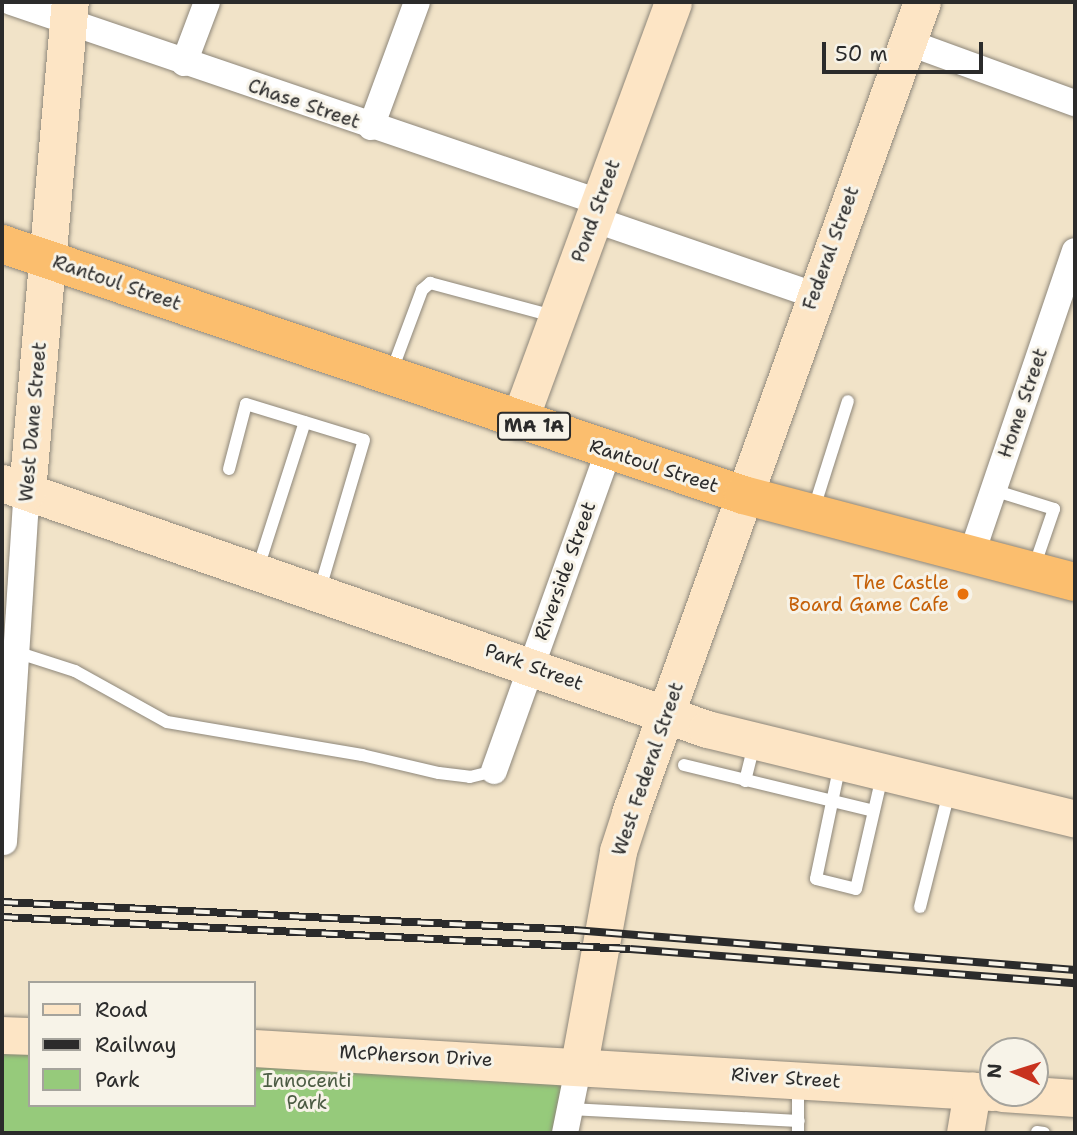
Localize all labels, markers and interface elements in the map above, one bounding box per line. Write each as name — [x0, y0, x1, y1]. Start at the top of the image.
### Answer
scale bar — [825, 28, 986, 72]
text: 50 m — [835, 40, 888, 68]
street label: Chase Street — [245, 74, 363, 134]
street label: Pond Street — [567, 156, 625, 266]
street label: Federal Street — [798, 183, 864, 313]
street label: Rantoul Street — [50, 250, 184, 316]
street label: West Dane Street — [15, 341, 51, 503]
street label: Home Street — [994, 345, 1052, 461]
road number: MA 1A — [496, 412, 572, 440]
street label: Rantoul Street — [587, 434, 721, 498]
street label: Riverside Street — [529, 499, 601, 643]
place label: The Castle Board Game Cafe — [789, 572, 949, 616]
marker: The Castle Board Game Cafe — [955, 586, 971, 602]
street label: Park Street — [482, 639, 586, 695]
street label: West Federal Street — [608, 679, 688, 859]
legend — [28, 981, 256, 1107]
text: Road — [95, 996, 148, 1024]
text: Railway — [95, 1031, 177, 1059]
north arrow — [979, 1037, 1049, 1107]
street label: McPherson Drive — [339, 1041, 493, 1071]
street label: River Street — [730, 1063, 842, 1093]
text: N — [982, 1063, 1007, 1079]
text: Park — [95, 1066, 140, 1094]
park label: Innocenti Park — [262, 1070, 352, 1114]

